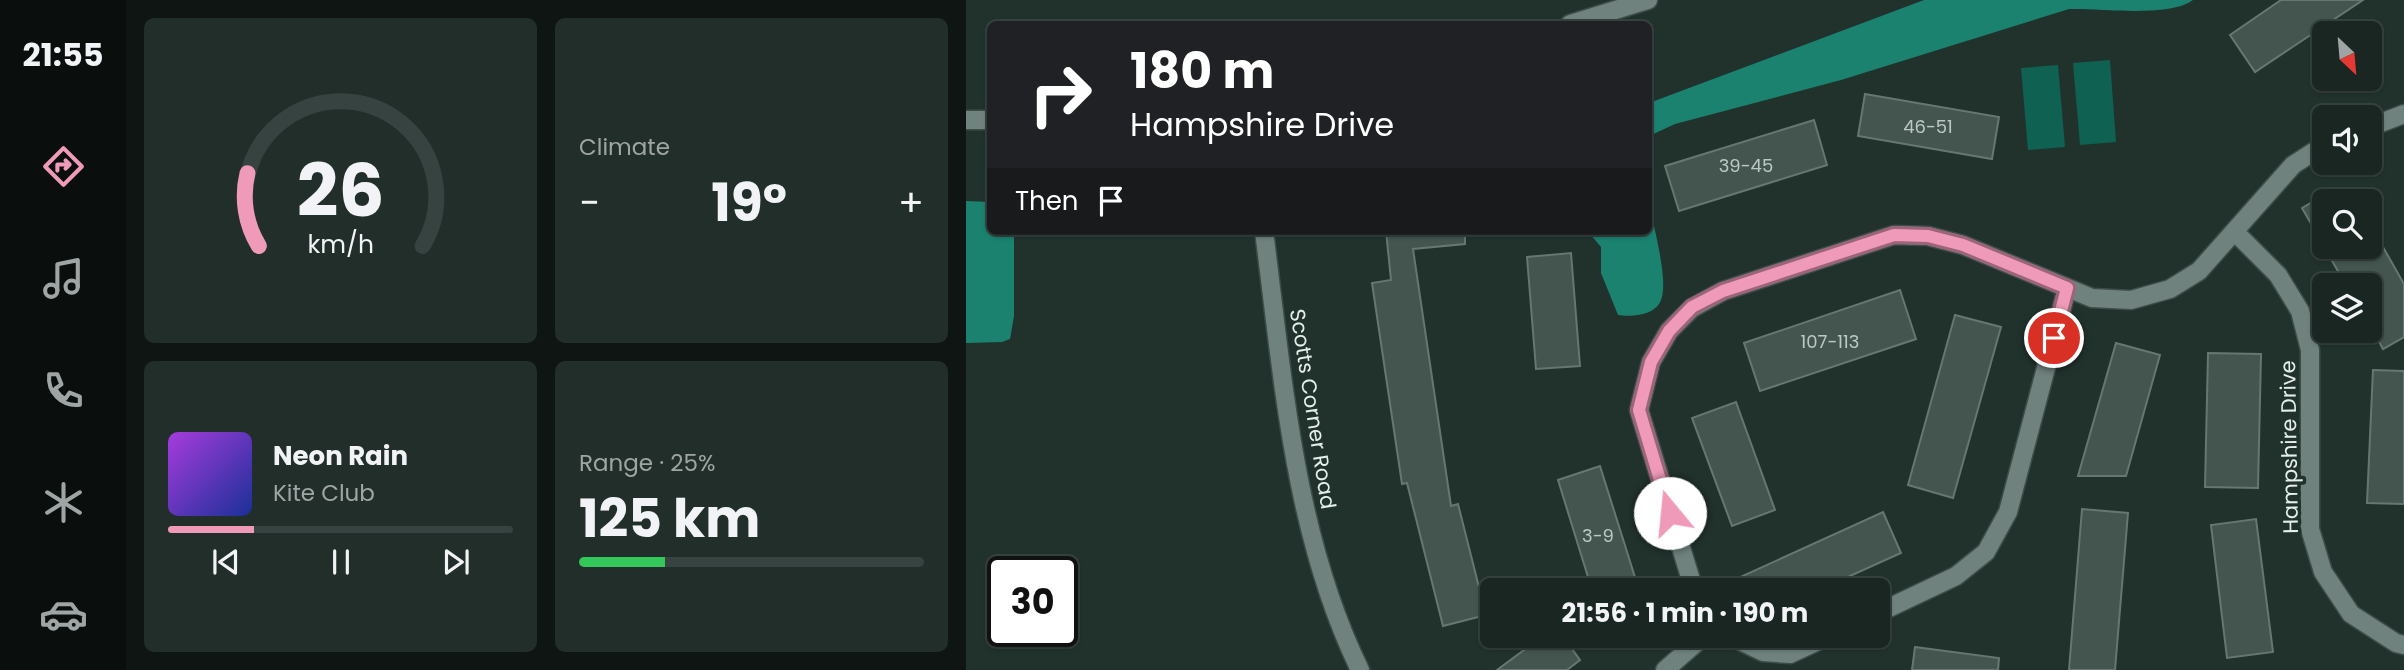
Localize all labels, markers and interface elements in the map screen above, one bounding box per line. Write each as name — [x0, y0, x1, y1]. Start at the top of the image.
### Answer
north arrow — [2312, 21, 2382, 91]
map controls — [2312, 21, 2382, 343]
text: 21:55 — [23, 32, 104, 77]
text: 180 m — [1130, 37, 1274, 105]
icon: right — [1015, 49, 1106, 140]
text: Hampshire Drive — [1130, 102, 1394, 147]
button: sound — [2312, 105, 2382, 175]
house number: 46-51 — [1903, 114, 1953, 139]
text: Climate — [579, 131, 670, 163]
text: 26 — [297, 141, 384, 242]
icon: directions — [39, 142, 88, 191]
house number: 39-45 — [1719, 153, 1773, 178]
text: 19° — [711, 166, 787, 239]
text: − — [579, 176, 600, 229]
text: + — [898, 176, 924, 229]
icon: arrive — [1092, 182, 1130, 220]
text: Then — [1015, 183, 1078, 219]
button: search — [2312, 189, 2382, 259]
text: km/h — [307, 227, 374, 262]
icon: music — [39, 254, 88, 303]
button: layers — [2312, 273, 2382, 343]
street label: Scotts Corner Road — [1283, 307, 1343, 511]
pin — [2024, 308, 2084, 368]
icon: arrive — [2035, 319, 2073, 357]
house number: 107-113 — [1801, 329, 1859, 354]
street label: Hampshire Drive — [2273, 360, 2305, 534]
icon: phone — [39, 366, 88, 415]
text: Neon Rain — [273, 438, 408, 474]
text: Range · 25% — [579, 447, 715, 479]
position arrow — [1633, 476, 1707, 550]
text: Kite Club — [273, 477, 375, 509]
icon: climate — [39, 478, 88, 527]
text: 125 km — [579, 482, 760, 555]
house number: 3-9 — [1582, 523, 1614, 548]
icon: previous — [207, 543, 245, 581]
icon: pause — [322, 543, 360, 581]
icon: next — [437, 543, 475, 581]
speed limit sign: 30 — [987, 556, 1078, 647]
icon: car — [39, 590, 88, 639]
text: 21:56 · 1 min · 190 m — [1562, 595, 1808, 631]

